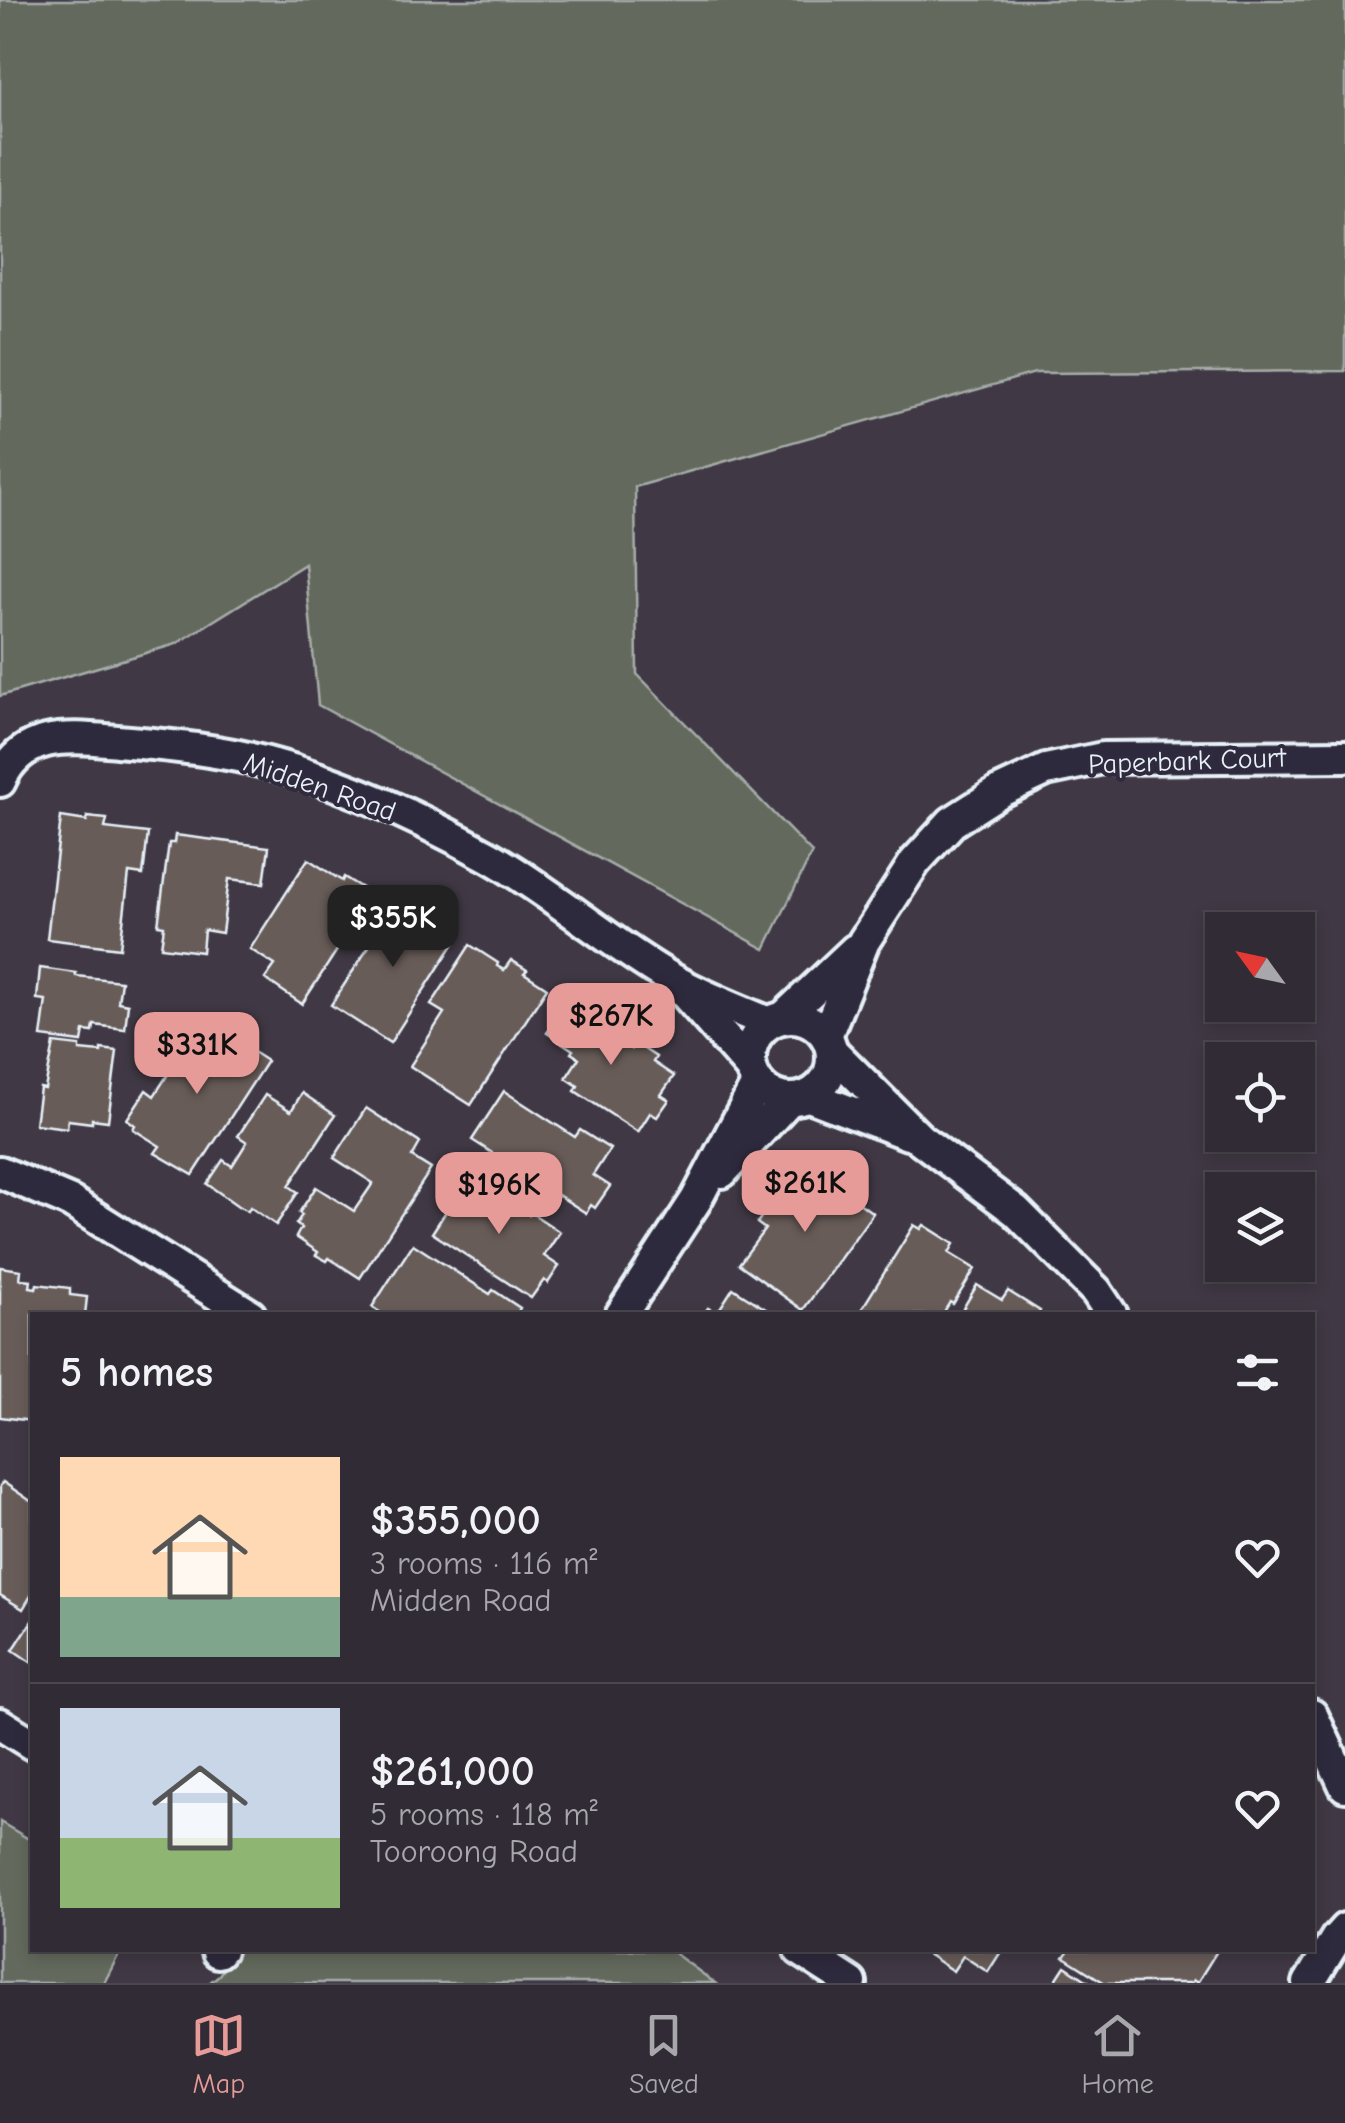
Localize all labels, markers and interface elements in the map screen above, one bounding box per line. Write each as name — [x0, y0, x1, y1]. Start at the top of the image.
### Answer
street label: Paperbark Court — [1088, 742, 1287, 780]
street label: Midden Road — [239, 746, 400, 828]
pin: $355K — [323, 885, 463, 970]
text: $355K — [349, 899, 437, 936]
north arrow — [1205, 912, 1315, 1022]
map controls — [1205, 912, 1315, 1282]
pin: $267K — [541, 983, 681, 1068]
text: $267K — [569, 997, 653, 1034]
pin: $331K — [127, 1012, 267, 1097]
text: $331K — [156, 1026, 238, 1063]
button: locate — [1205, 1042, 1315, 1152]
pin: $261K — [735, 1150, 875, 1235]
pin: $196K — [429, 1152, 569, 1237]
text: $261K — [764, 1164, 846, 1201]
text: $196K — [457, 1166, 541, 1203]
button: layers — [1205, 1172, 1315, 1282]
icon: filters — [1230, 1345, 1285, 1400]
text: 5 homes — [60, 1348, 213, 1397]
text: $355,000 — [370, 1496, 541, 1545]
icon: home — [140, 1497, 260, 1617]
icon: heart — [1230, 1530, 1285, 1585]
text: 3 rooms · 116 m² — [370, 1545, 598, 1582]
text: Midden Road — [370, 1582, 552, 1619]
text: $261,000 — [370, 1747, 535, 1796]
icon: home — [140, 1748, 260, 1868]
icon: heart — [1230, 1781, 1285, 1836]
text: 5 rooms · 118 m² — [370, 1796, 598, 1833]
text: Tooroong Road — [370, 1833, 578, 1870]
tab: Map — [191, 2008, 246, 2100]
tab: Saved — [629, 2008, 699, 2100]
tab: Home — [1081, 2008, 1154, 2100]

